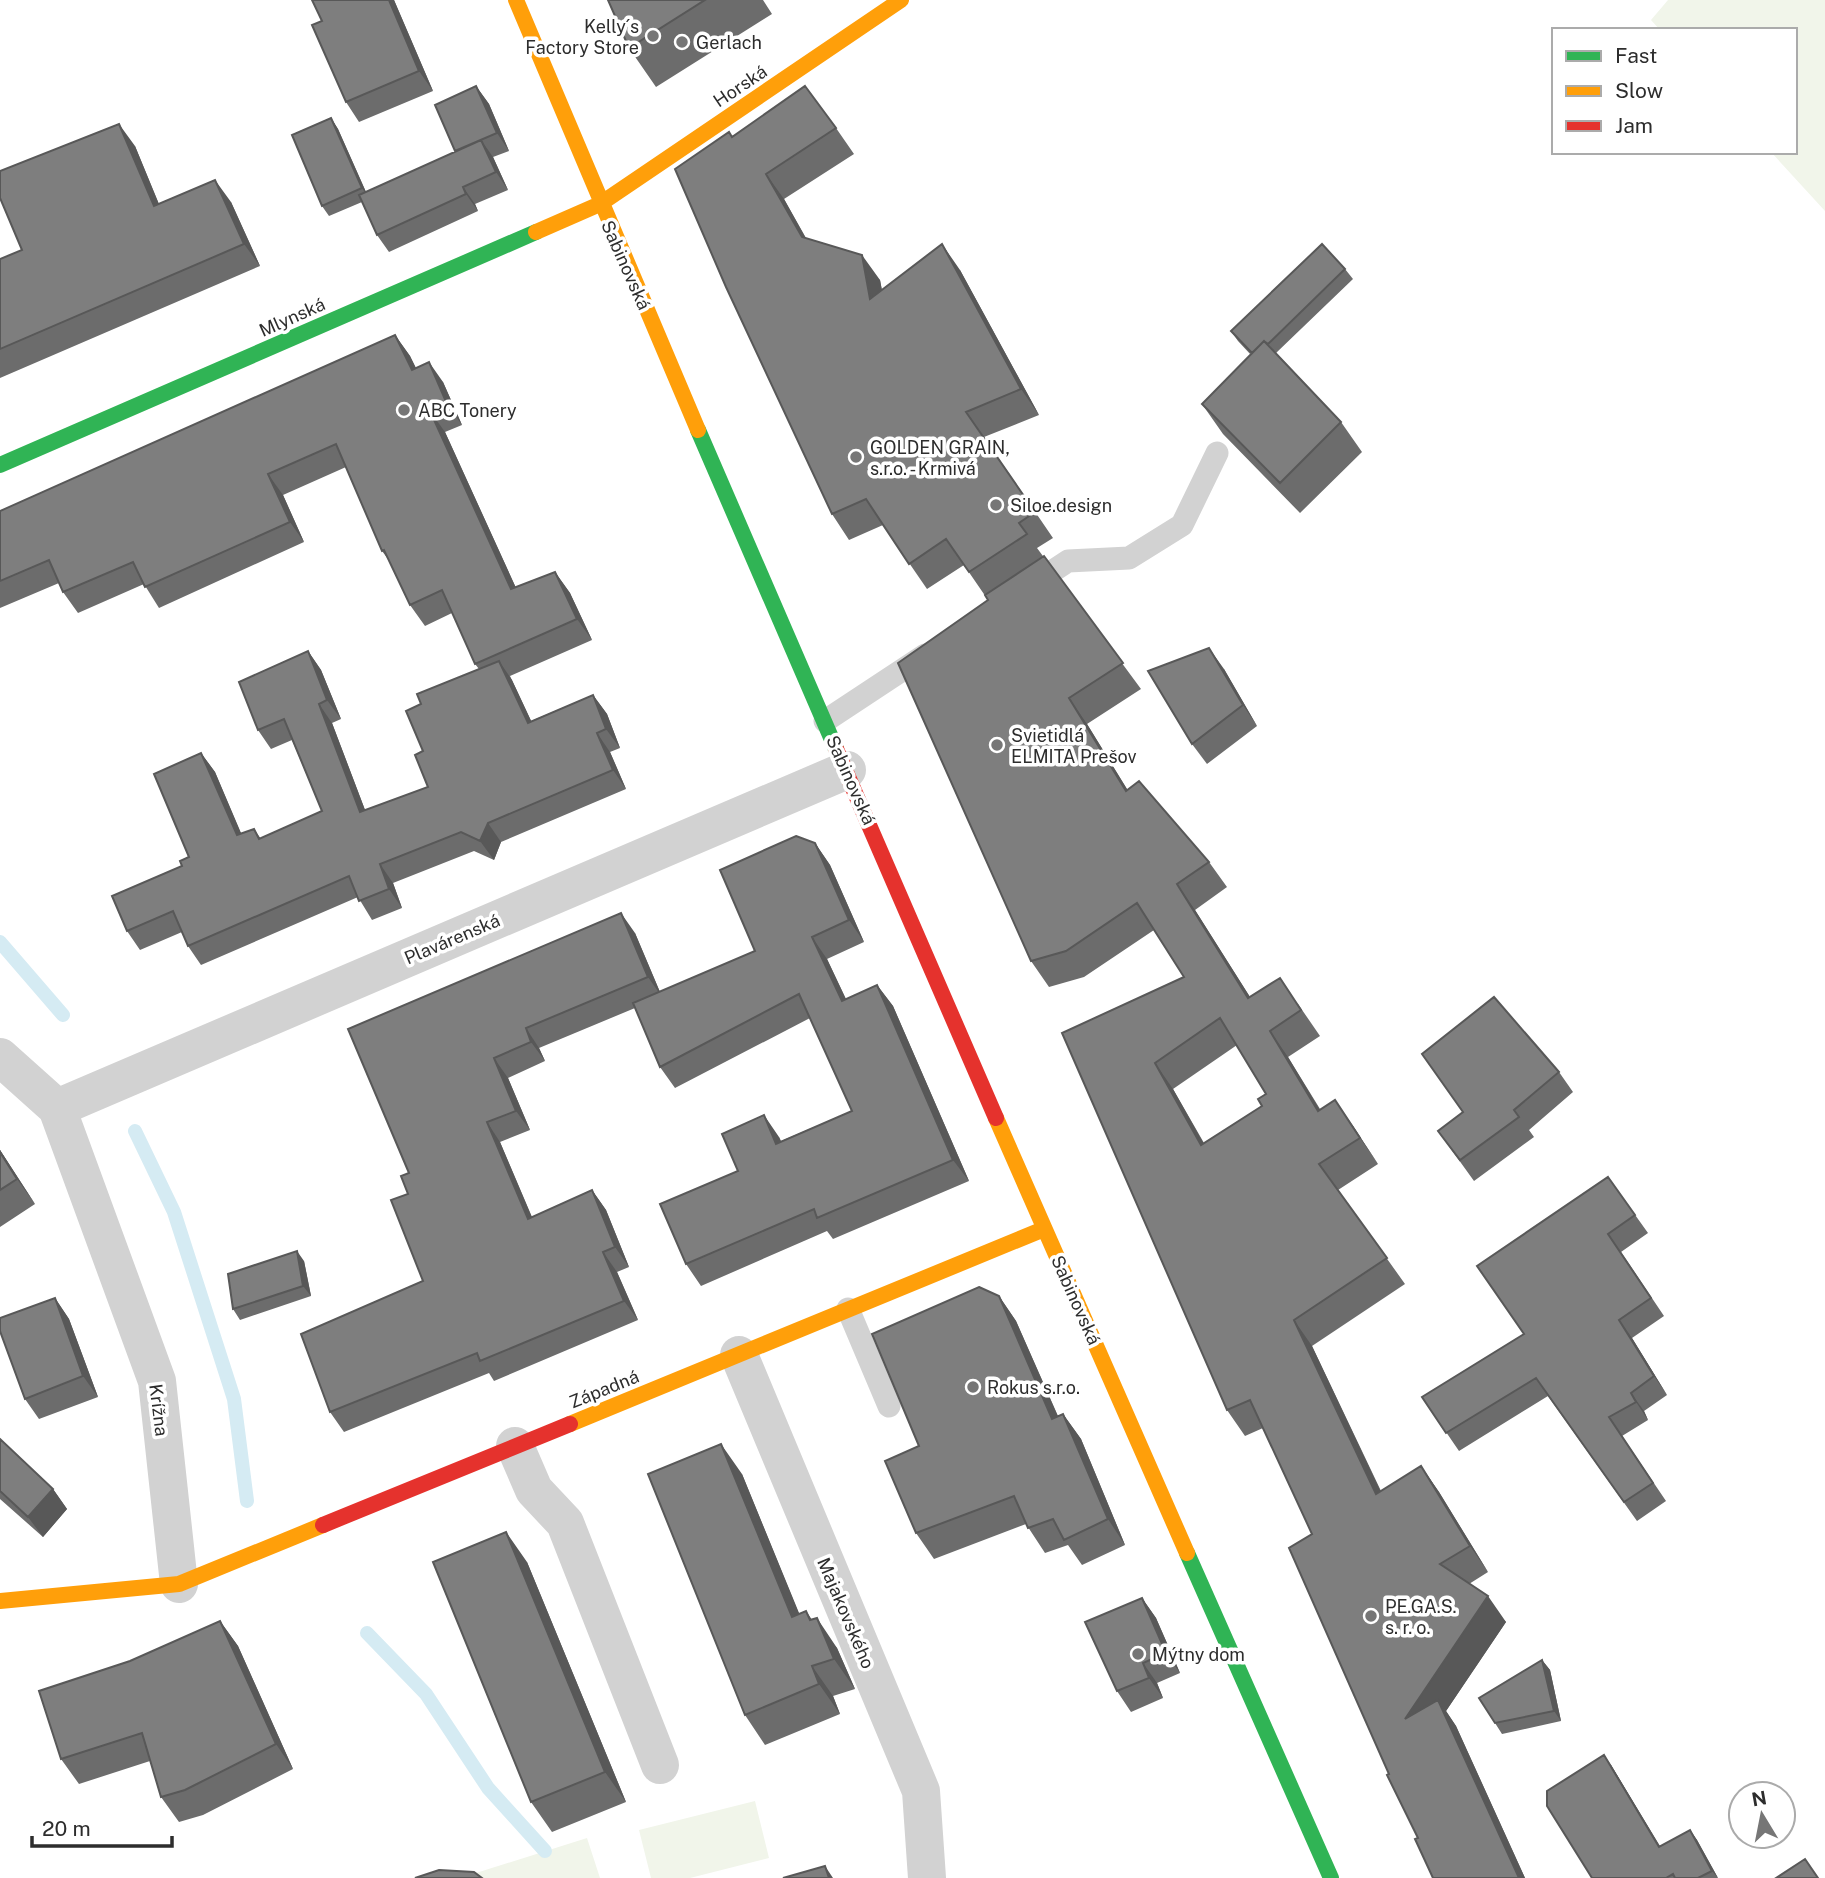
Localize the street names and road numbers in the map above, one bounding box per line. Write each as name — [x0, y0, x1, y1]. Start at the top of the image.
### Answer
street label: Horská — [709, 61, 771, 111]
street label: Sabinovská — [597, 217, 655, 313]
street label: Mlynská — [256, 293, 328, 341]
street label: Sabinovská — [822, 732, 880, 828]
street label: Plavárenská — [401, 909, 503, 969]
street label: Sabinovská — [1047, 1252, 1105, 1348]
street label: Západná — [566, 1366, 642, 1412]
street label: Krížna — [145, 1383, 173, 1437]
street label: Majakovského — [813, 1554, 879, 1672]

